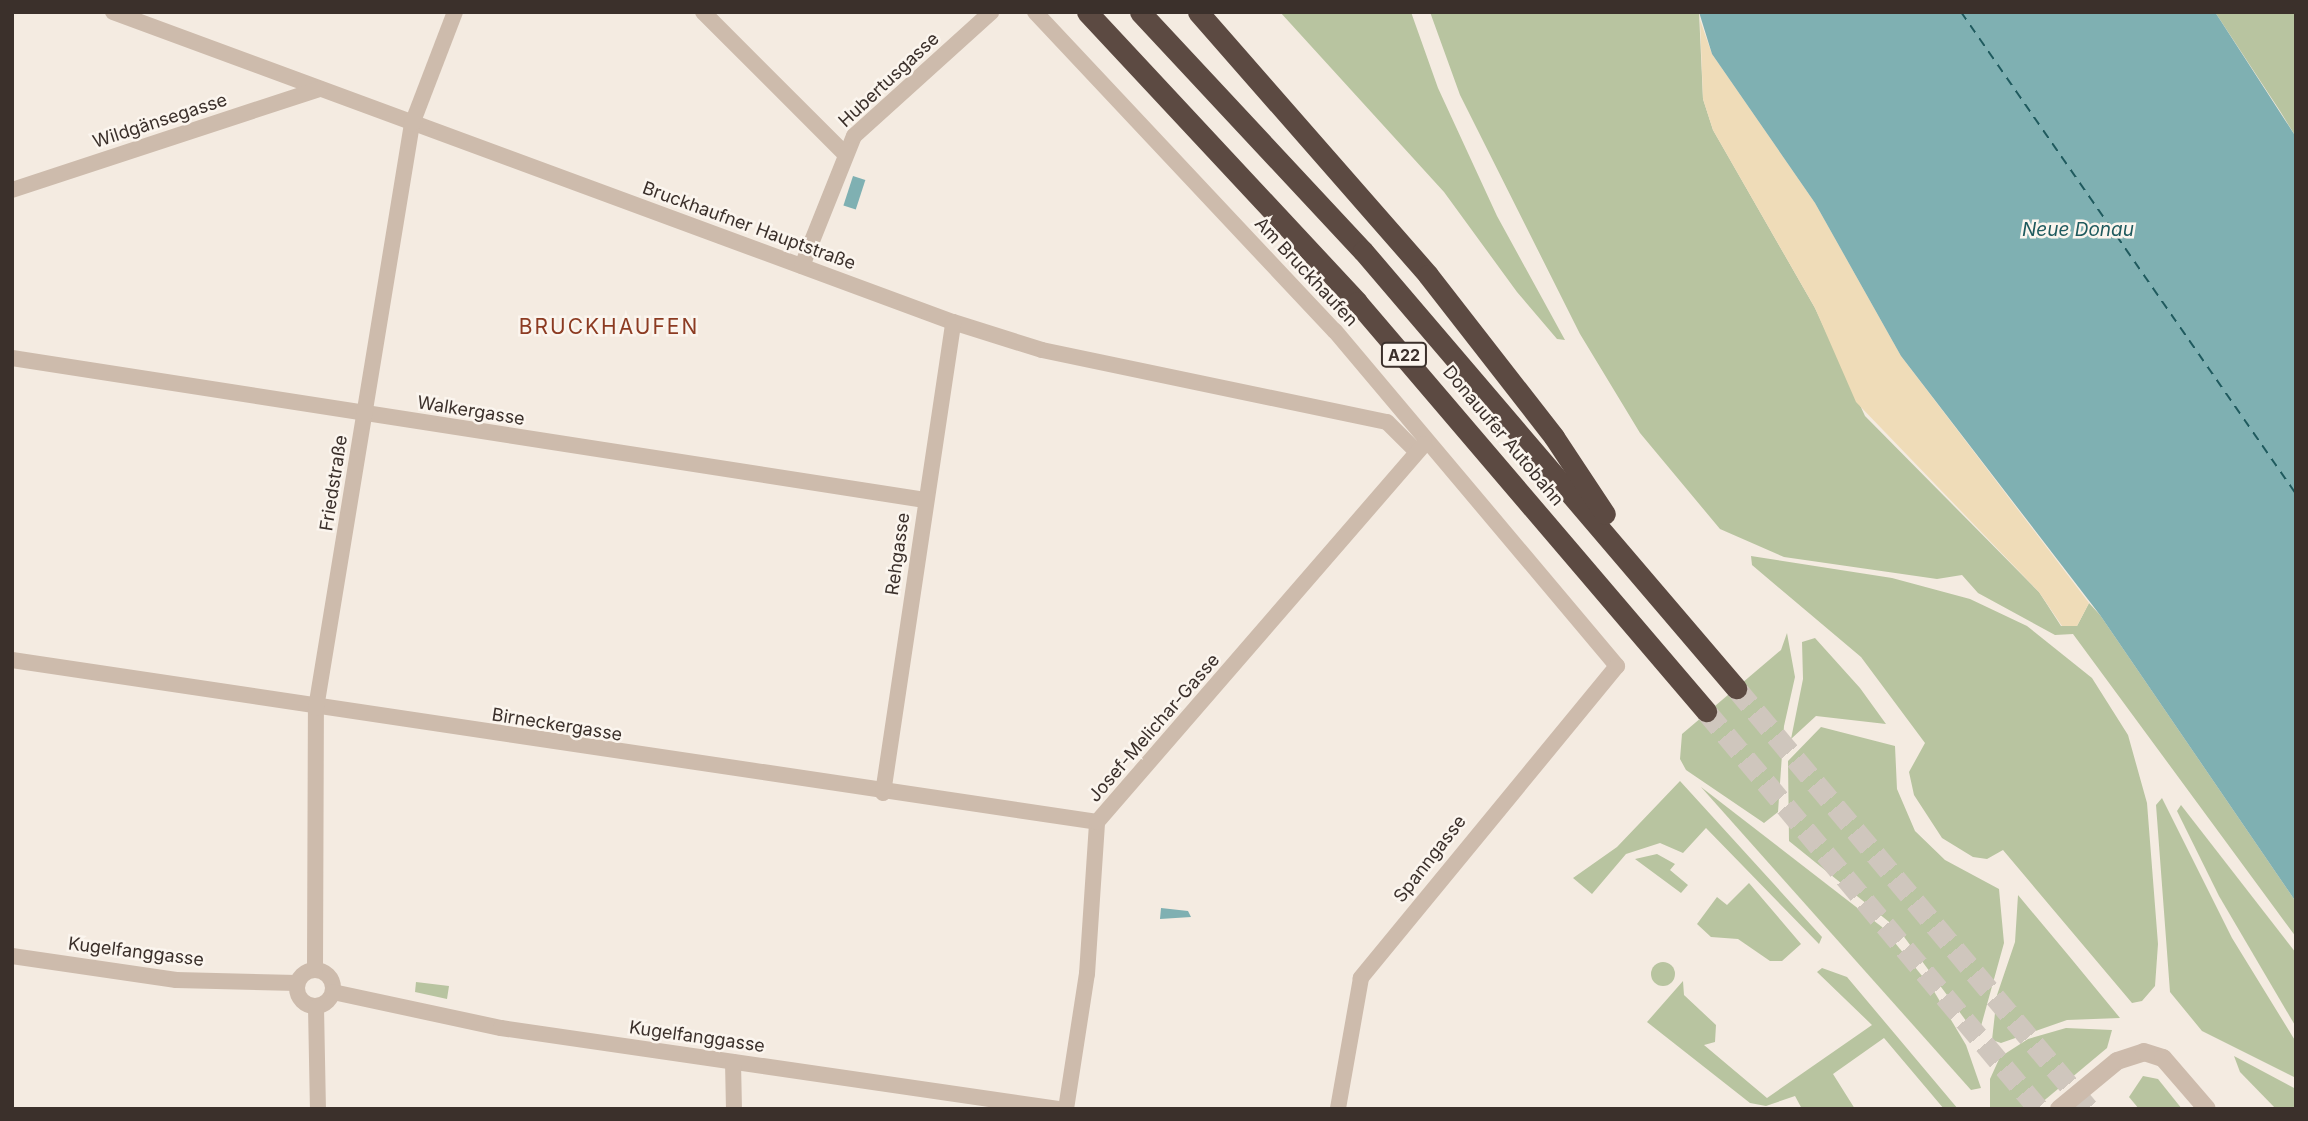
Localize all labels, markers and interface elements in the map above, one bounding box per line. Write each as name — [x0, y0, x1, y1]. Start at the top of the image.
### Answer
street label: Hubertusgasse — [834, 28, 944, 132]
street label: Wildgänsegasse — [90, 89, 230, 153]
street label: Bruckhaufner Hauptstraße — [640, 177, 858, 275]
street label: Am Bruckhaufen — [1250, 213, 1362, 331]
water label: Neue Donau — [2022, 219, 2134, 241]
district label: BRUCKHAUFEN — [520, 314, 698, 340]
road number: A22 — [1380, 342, 1428, 368]
street label: Donauufer Autobahn — [1438, 361, 1568, 511]
street label: Walkergasse — [416, 392, 526, 430]
street label: Friedstraße — [316, 433, 352, 533]
street label: Rehgasse — [882, 511, 914, 597]
street label: Josef-Melichar-Gasse — [1084, 649, 1224, 807]
street label: Birneckergasse — [490, 704, 624, 746]
street label: Spanngasse — [1389, 811, 1471, 907]
street label: Kugelfanggasse — [67, 933, 205, 971]
street label: Kugelfanggasse — [628, 1017, 766, 1057]

